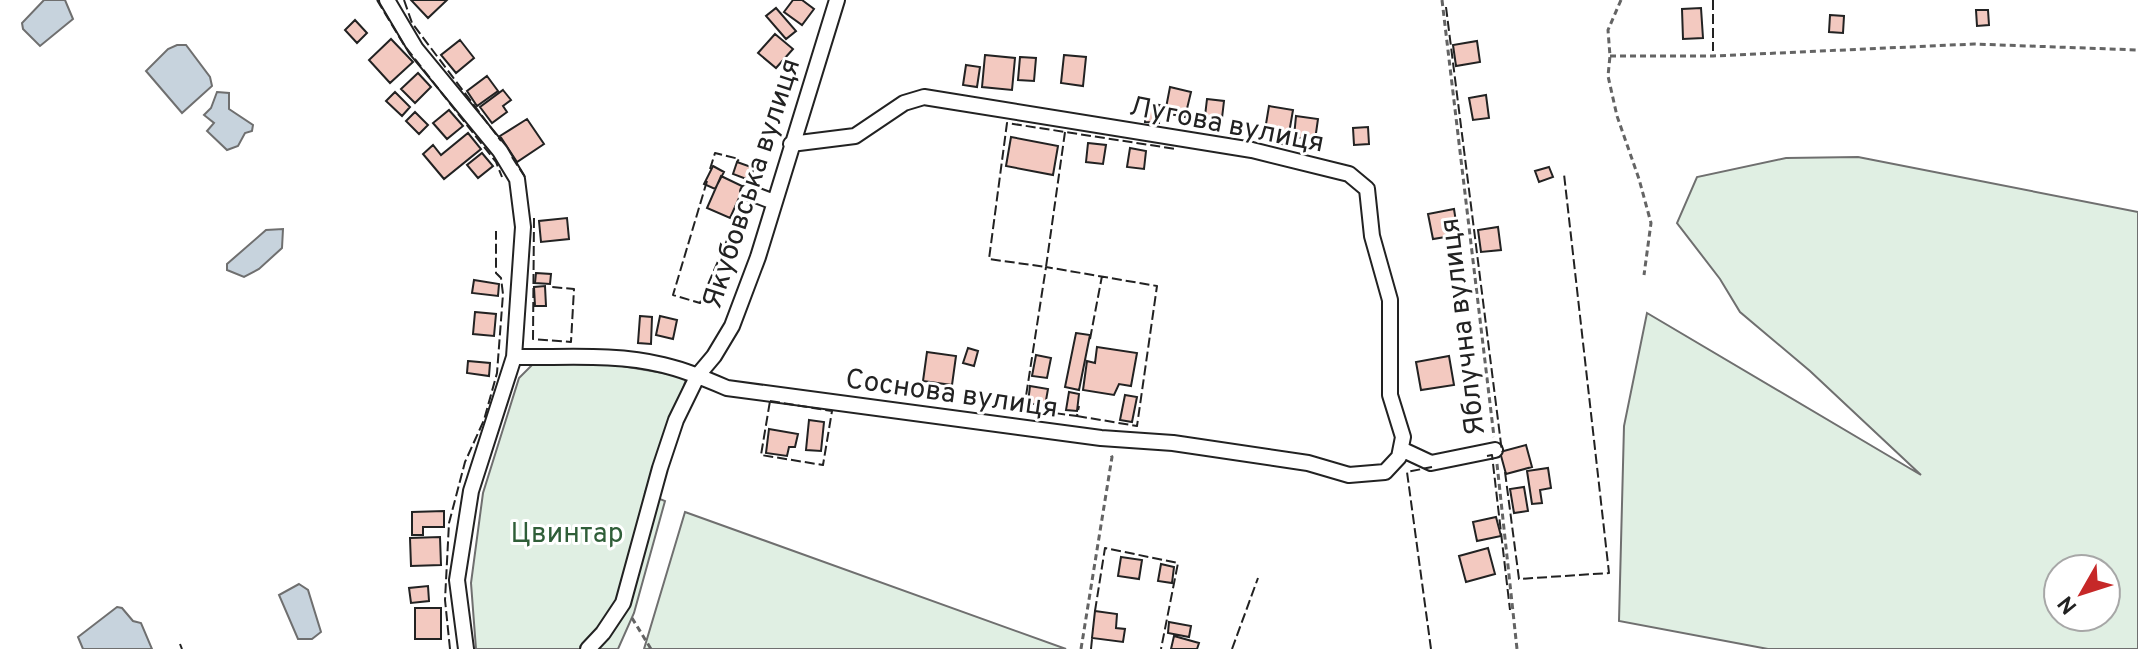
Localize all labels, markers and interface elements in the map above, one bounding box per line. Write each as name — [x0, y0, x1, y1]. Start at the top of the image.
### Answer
street label: Якубовська вулиця — [695, 54, 810, 314]
street label: Лугова вулиця — [1126, 89, 1327, 162]
street label: Яблучна вулиця — [1433, 216, 1495, 437]
street label: Соснова вулиця — [843, 362, 1060, 428]
park label: Цвинтар — [511, 517, 624, 553]
north arrow — [2042, 553, 2122, 633]
text: N — [2053, 589, 2084, 619]

